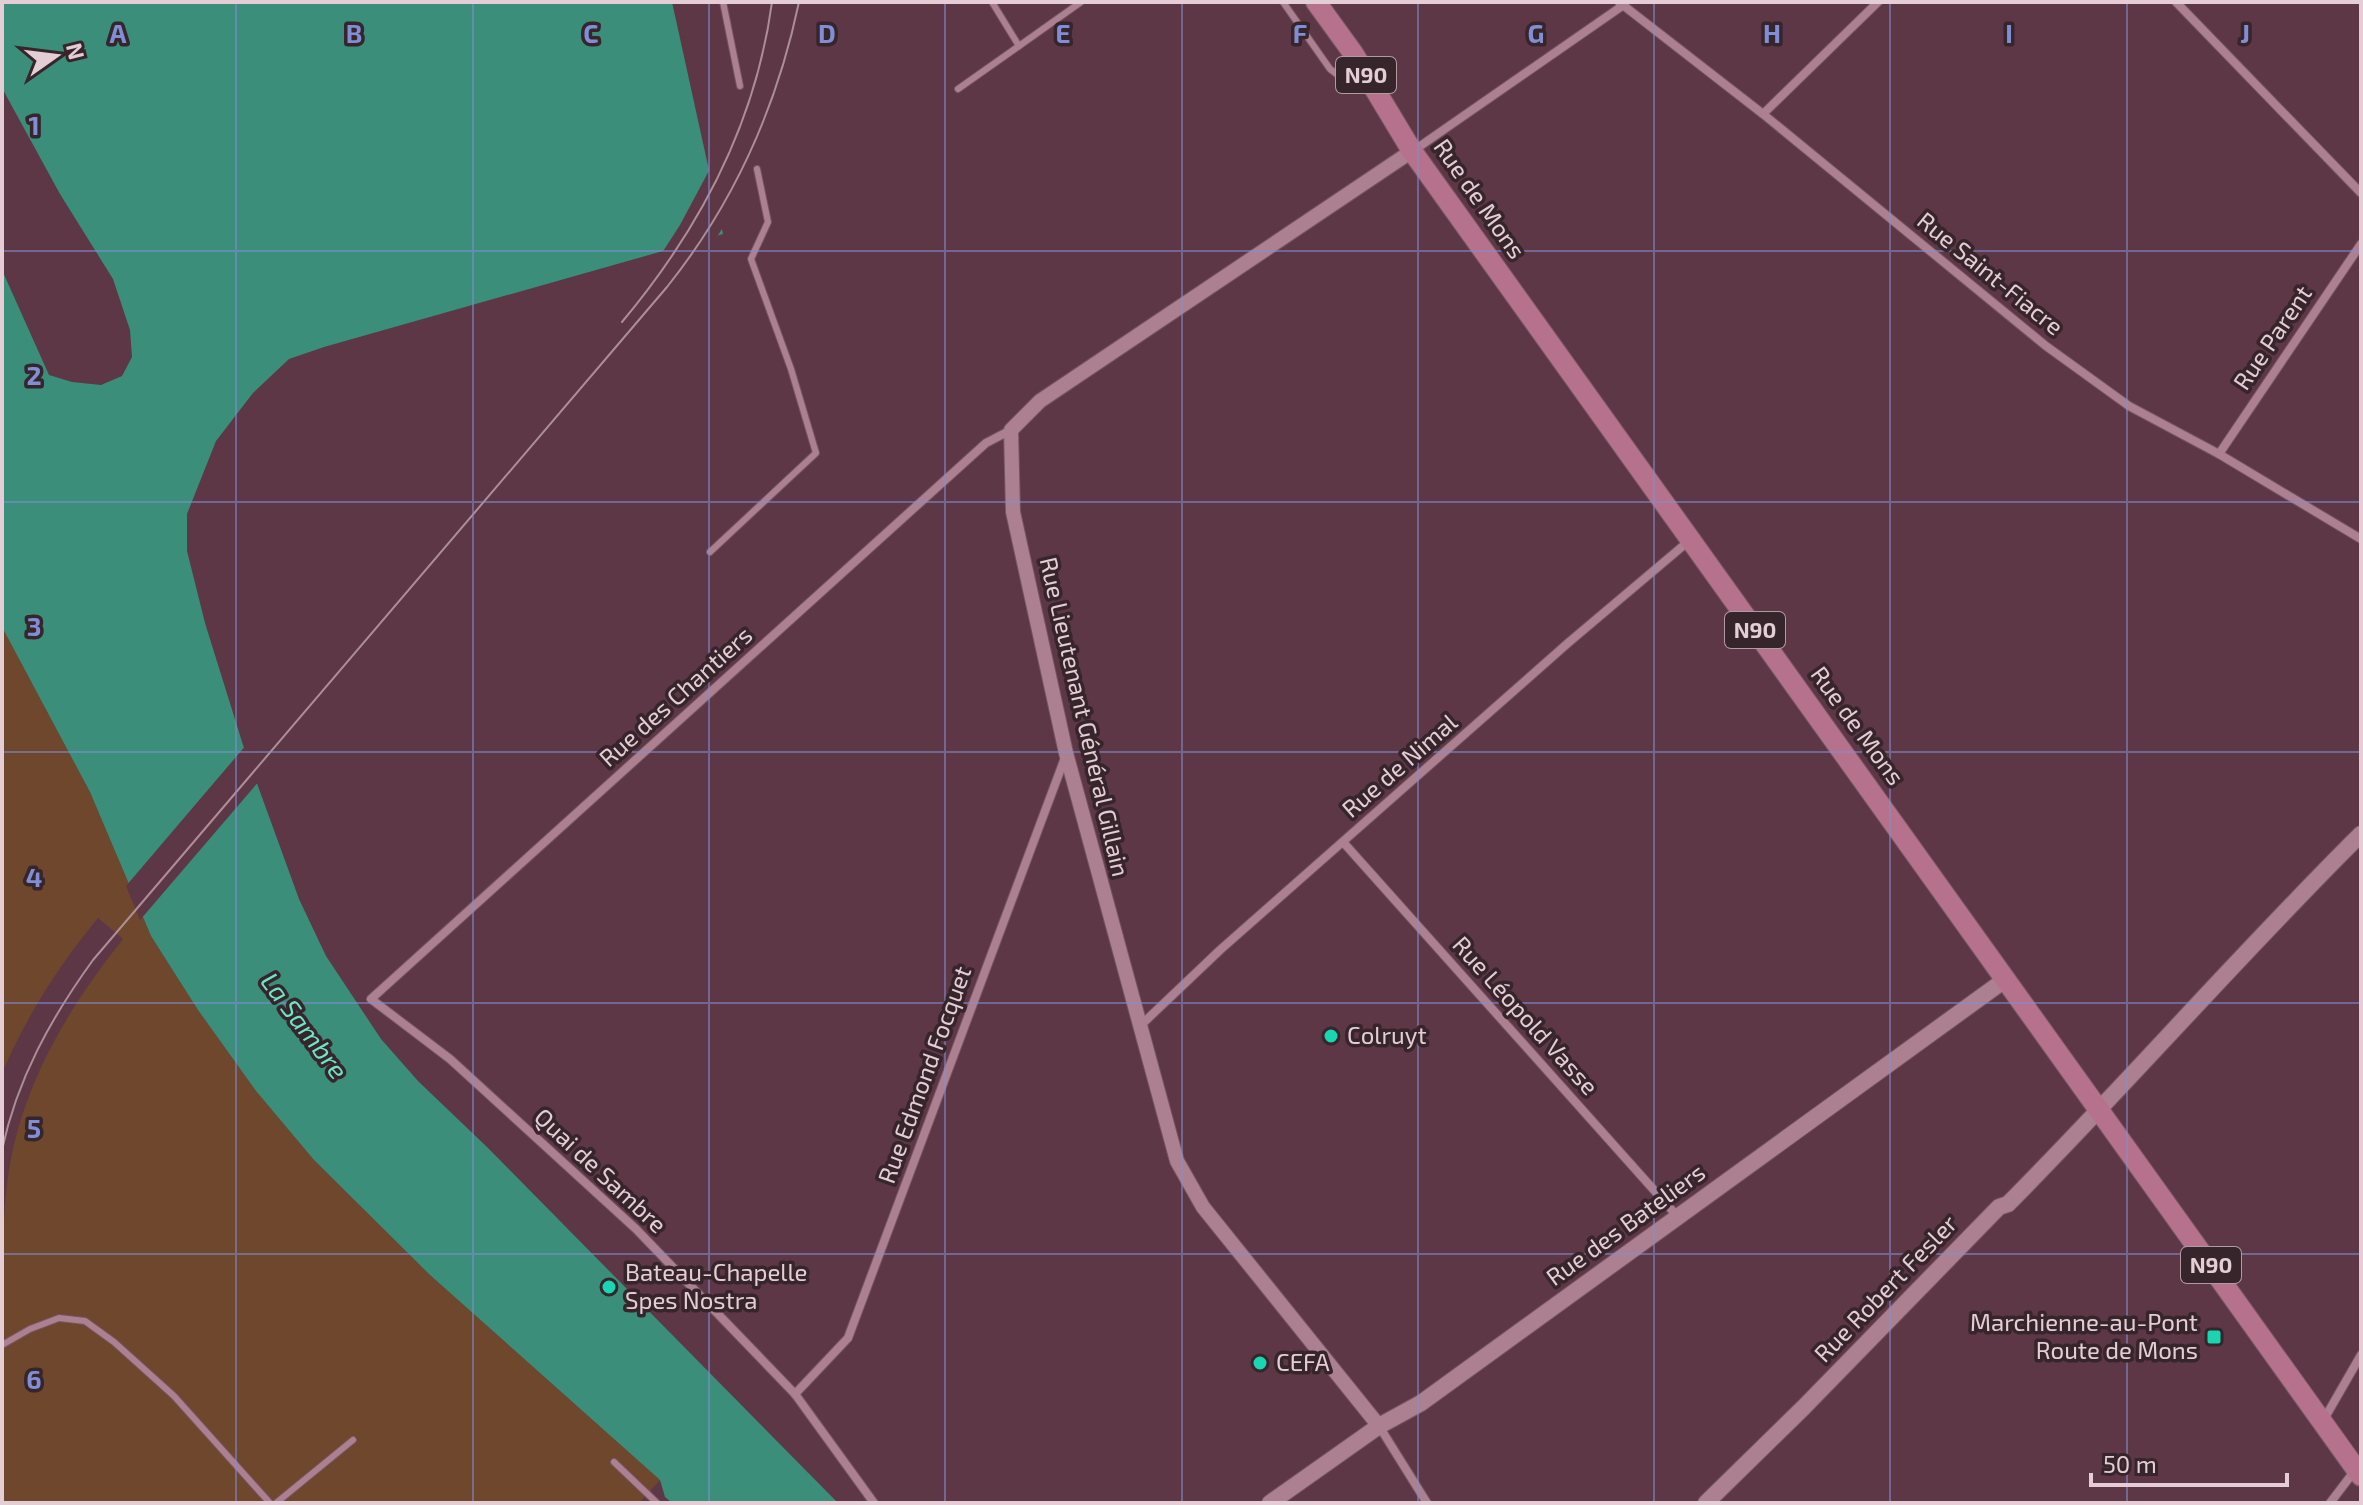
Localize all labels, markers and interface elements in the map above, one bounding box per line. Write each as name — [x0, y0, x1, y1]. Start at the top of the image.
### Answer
north arrow — [16, 16, 96, 96]
text: A — [110, 17, 127, 48]
text: B — [346, 17, 362, 48]
text: C — [583, 17, 599, 48]
text: D — [818, 17, 836, 48]
text: E — [1055, 17, 1071, 48]
text: F — [1293, 17, 1307, 48]
text: G — [1528, 17, 1544, 48]
text: H — [1763, 17, 1781, 48]
text: I — [2005, 17, 2013, 48]
text: J — [2240, 17, 2250, 48]
text: N — [62, 40, 91, 62]
road number: N90 — [1336, 57, 1396, 93]
text: 1 — [28, 109, 40, 140]
street label: Rue de Mons — [1428, 133, 1532, 264]
street label: Rue Saint-Fiacre — [1912, 205, 2070, 340]
street label: Rue Parent — [2226, 280, 2317, 395]
text: 2 — [26, 359, 42, 390]
street label: Rue Lieutenant Général Gillain — [1035, 554, 1136, 879]
text: 3 — [27, 610, 41, 641]
road number: N90 — [1725, 612, 1785, 648]
street label: Rue des Chantiers — [593, 620, 757, 772]
street label: Rue de Mons — [1805, 660, 1911, 790]
street label: Rue de Nimal — [1336, 707, 1462, 823]
text: 4 — [26, 861, 42, 892]
street label: Rue Léopold Vasse — [1447, 930, 1605, 1100]
street label: Rue Edmond Focquet — [871, 962, 976, 1187]
water label: La Sambre — [255, 966, 355, 1084]
place label: Colruyt — [1347, 1020, 1427, 1049]
marker: Colruyt — [1322, 1027, 1340, 1045]
street label: Quai de Sambre — [529, 1101, 673, 1238]
text: 5 — [27, 1112, 41, 1143]
street label: Rue des Bateliers — [1540, 1157, 1710, 1291]
street label: Rue Robert Fesler — [1807, 1208, 1963, 1367]
road number: N90 — [2181, 1247, 2241, 1283]
place label: Bateau-Chapelle Spes Nostra — [625, 1257, 807, 1314]
marker: Bateau-Chapelle Spes Nostra — [600, 1278, 618, 1296]
place label: Marchienne-au-Pont Route de Mons — [1970, 1307, 2198, 1364]
marker: Marchienne-au-Pont Route de Mons — [2205, 1328, 2223, 1346]
place label: CEFA — [1276, 1347, 1330, 1376]
marker: CEFA — [1251, 1354, 1269, 1372]
text: 6 — [26, 1363, 42, 1394]
scale bar — [2091, 1437, 2287, 1487]
text: 50 m — [2103, 1449, 2157, 1478]

